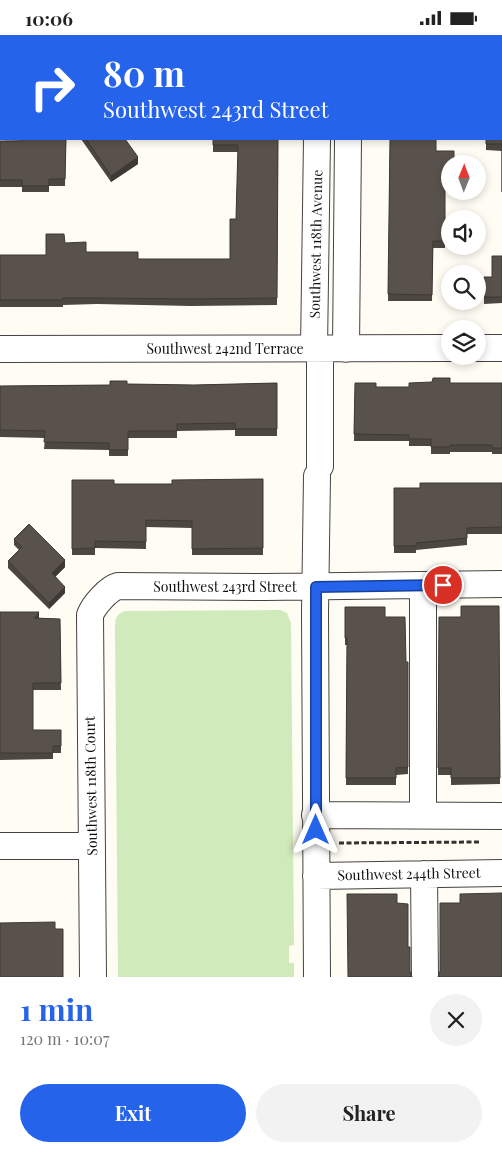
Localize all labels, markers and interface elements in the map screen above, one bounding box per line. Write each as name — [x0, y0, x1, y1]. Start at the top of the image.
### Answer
text: 10:06 — [25, 5, 73, 31]
text: 80 m — [103, 49, 185, 96]
icon: right — [20, 55, 85, 120]
text: Southwest 243rd Street — [103, 94, 328, 124]
north arrow — [441, 155, 486, 200]
map controls — [441, 155, 486, 365]
street label: Southwest 118th Avenue — [305, 170, 326, 318]
button: sound — [441, 210, 486, 255]
button: search — [441, 265, 486, 310]
button: layers — [441, 320, 486, 365]
street label: Southwest 242nd Terrace — [146, 339, 304, 358]
pin — [422, 564, 464, 606]
icon: arrive — [429, 571, 457, 599]
street label: Southwest 243rd Street — [153, 577, 298, 596]
street label: Southwest 118th Court — [80, 715, 101, 856]
position arrow — [289, 803, 341, 855]
street label: Southwest 244th Street — [337, 863, 482, 884]
text: 1 min — [20, 989, 94, 1029]
button: close — [430, 994, 482, 1046]
text: 120 m · 10:07 — [20, 1028, 109, 1049]
button: Exit — [20, 1084, 246, 1142]
button: Share — [256, 1084, 482, 1142]

